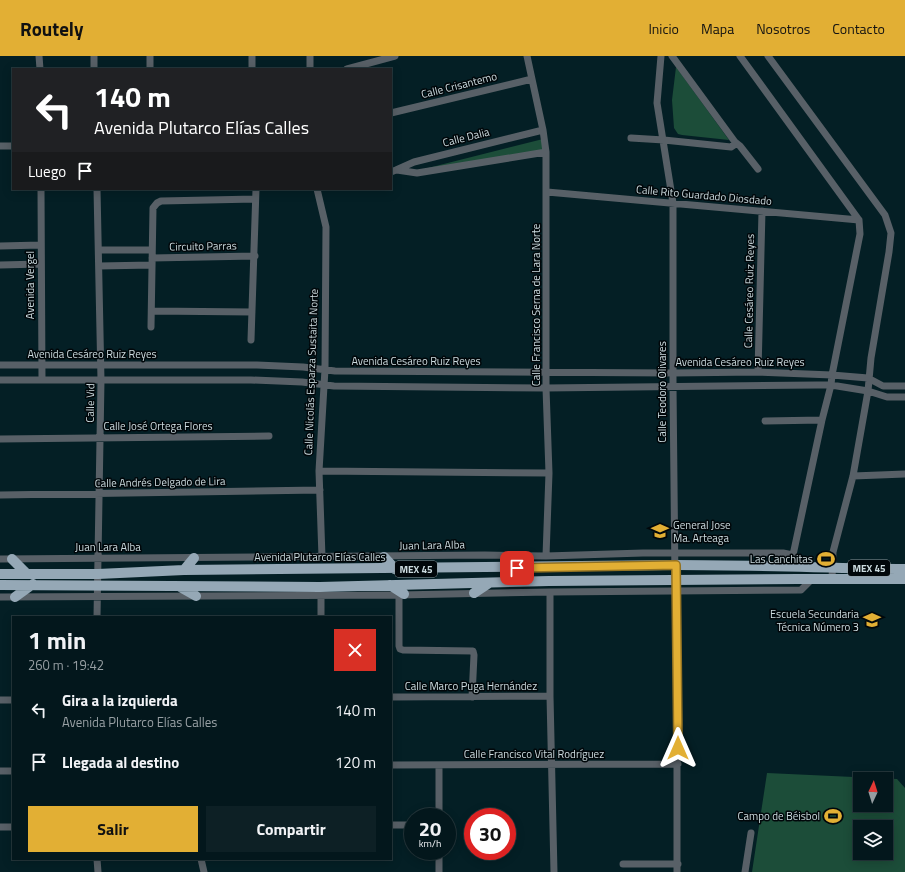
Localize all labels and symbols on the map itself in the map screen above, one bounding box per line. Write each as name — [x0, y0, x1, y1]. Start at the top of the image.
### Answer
street label: Calle Crisantemo — [419, 68, 499, 102]
street label: Calle Dalia — [441, 123, 492, 151]
street label: Calle Rito Guardado Diosdado — [635, 181, 773, 209]
street label: Calle Francisco Serna de Lara Norte — [528, 223, 544, 386]
street label: Calle Cesáreo Ruiz Reyes — [740, 234, 758, 348]
street label: Circuito Parras — [169, 237, 237, 255]
street label: Avenida Vergel — [22, 251, 38, 319]
street label: Calle Nicolás Esparza Sustaita Norte — [300, 288, 322, 456]
street label: Calle Teodoro Olivares — [654, 341, 670, 443]
street label: Avenida Cesáreo Ruiz Reyes — [27, 346, 157, 362]
street label: Avenida Cesáreo Ruiz Reyes — [351, 353, 481, 369]
street label: Avenida Cesáreo Ruiz Reyes — [675, 354, 805, 370]
street label: Calle Vid — [82, 383, 98, 423]
street label: Calle José Ortega Flores — [103, 418, 213, 434]
street label: Calle Andrés Delgado de Lira — [94, 473, 226, 491]
place label: General Jose Ma. Arteaga — [673, 517, 731, 546]
school or university icon: General Jose Ma. Arteaga — [650, 521, 670, 541]
street label: Juan Lara Alba — [399, 536, 466, 554]
street label: Juan Lara Alba — [75, 539, 141, 555]
street label: Avenida Plutarco Elías Calles — [254, 549, 386, 565]
sports icon: Las Canchitas — [816, 549, 836, 569]
pin — [500, 551, 534, 585]
place label: Las Canchitas — [750, 551, 813, 567]
road number: MEX 45 — [848, 560, 890, 576]
road number: MEX 45 — [395, 561, 437, 577]
place label: Escuela Secundaria Técnica Número 3 — [770, 606, 859, 635]
school or university icon: Escuela Secundaria Técnica Número 3 — [862, 610, 882, 630]
street label: Calle Marco Puga Hernández — [405, 678, 537, 694]
position arrow — [657, 727, 699, 769]
street label: Calle Francisco Vital Rodríguez — [464, 746, 604, 762]
north arrow — [853, 772, 893, 812]
sports icon: Campo de Béisbol — [823, 806, 843, 826]
speed limit sign: 30 — [464, 808, 516, 860]
place label: Campo de Béisbol — [738, 808, 820, 824]

